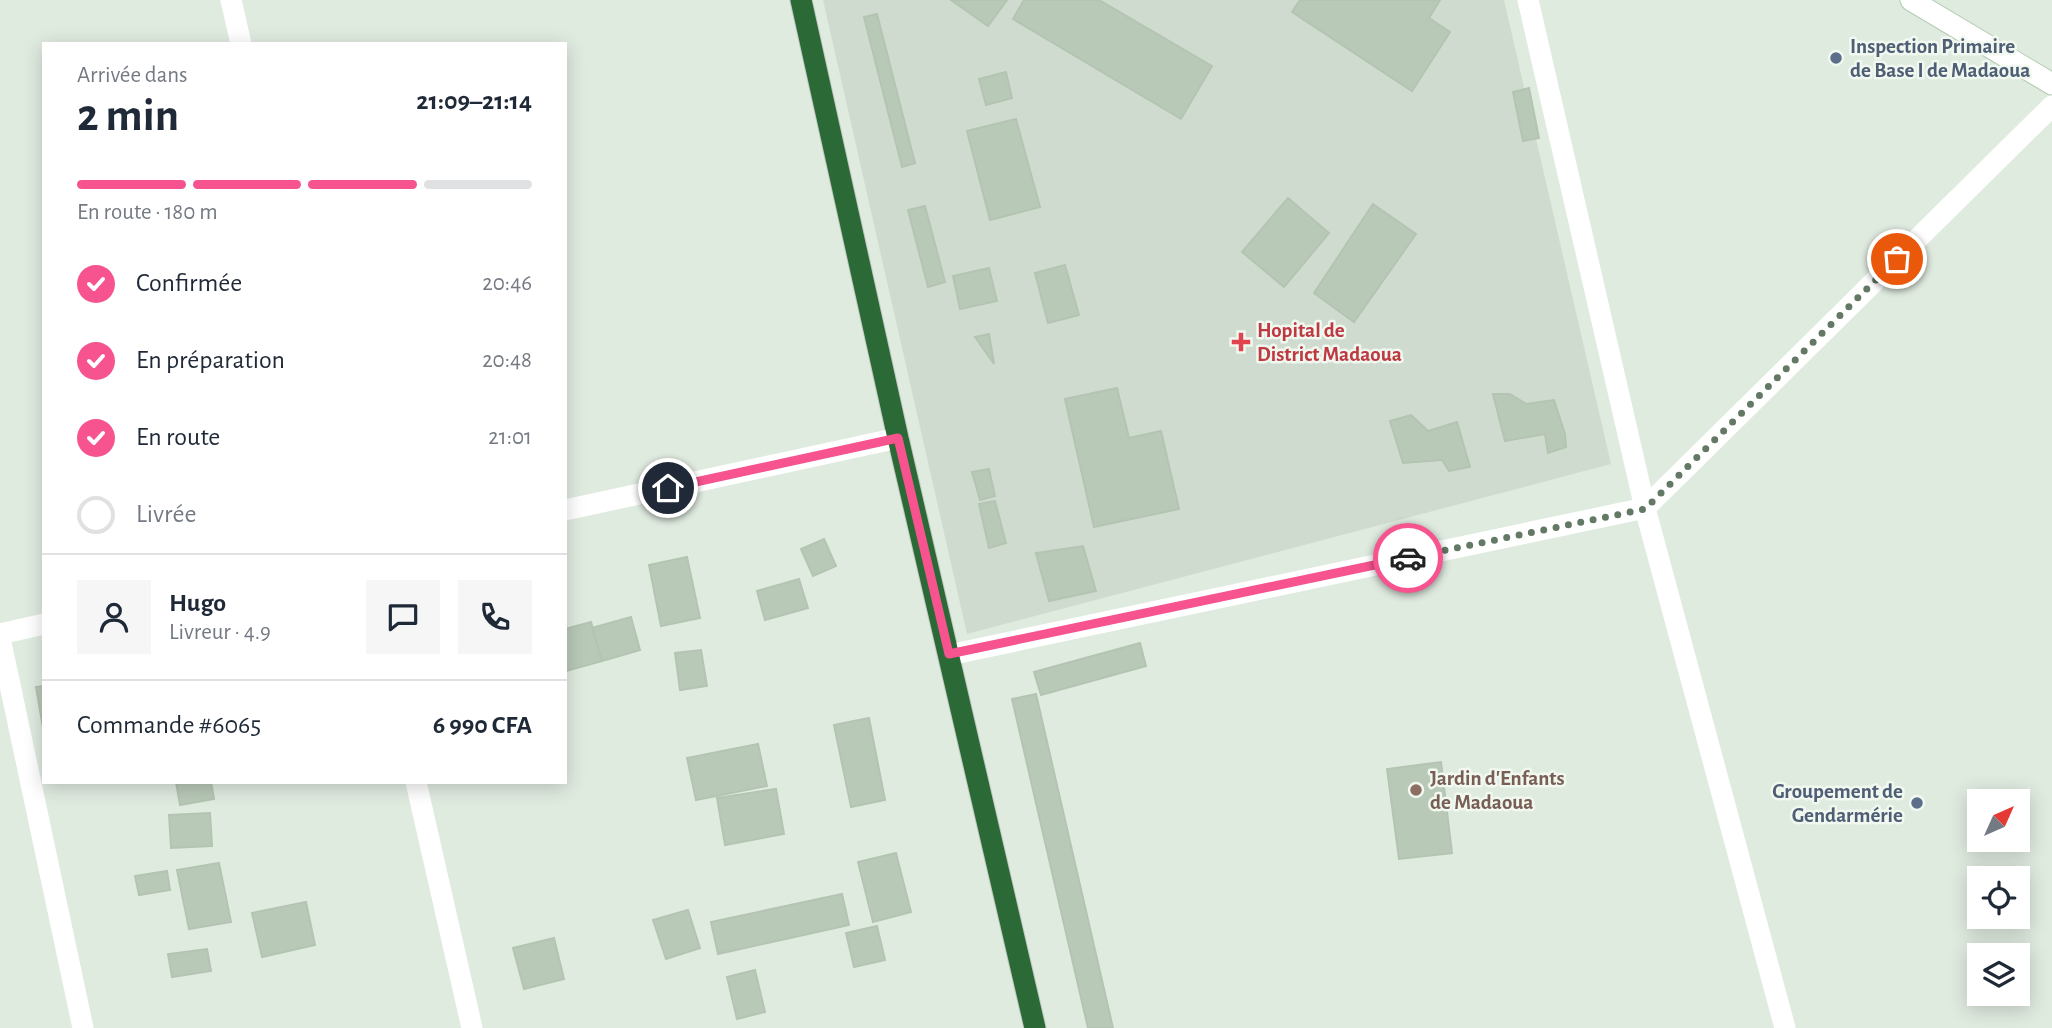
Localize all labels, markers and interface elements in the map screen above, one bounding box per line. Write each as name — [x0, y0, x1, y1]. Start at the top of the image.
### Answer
place label: Inspection Primaire de Base I de Madaoua — [1850, 36, 2030, 81]
marker: Inspection Primaire de Base I de Madaoua — [1828, 50, 1844, 66]
text: Arrivée dans — [77, 64, 188, 87]
text: 21:09–21:14 — [416, 88, 532, 114]
text: 2 min — [77, 93, 179, 139]
text: En route · 180 m — [77, 201, 218, 224]
pin — [1867, 229, 1927, 289]
icon: bag — [1878, 240, 1916, 278]
icon: check — [77, 265, 115, 303]
text: Confirmée — [136, 270, 242, 296]
text: 20:46 — [482, 272, 532, 295]
place label: Hopital de District Madaoua — [1257, 320, 1402, 365]
marker: Hopital de District Madaoua — [1231, 332, 1251, 352]
icon: check — [77, 342, 115, 380]
text: En préparation — [136, 347, 285, 373]
text: 20:48 — [482, 349, 532, 372]
icon: check — [77, 419, 115, 457]
text: En route — [136, 424, 220, 450]
text: 21:01 — [488, 426, 532, 449]
pin — [638, 458, 698, 518]
icon: home — [649, 469, 687, 507]
text: Livrée — [136, 501, 196, 527]
courier — [1373, 523, 1443, 593]
icon: car — [1389, 539, 1427, 577]
button: person — [77, 580, 151, 654]
button: chat — [366, 580, 440, 654]
button: phone — [458, 580, 532, 654]
text: Hugo — [169, 590, 226, 616]
text: Livreur · 4.9 — [169, 621, 271, 644]
text: Commande #6065 — [77, 712, 261, 738]
text: 6 990 CFA — [433, 712, 532, 738]
place label: Jardin d'Enfants de Madaoua — [1430, 768, 1564, 813]
place label: Groupement de Gendarmérie — [1772, 781, 1903, 826]
marker: Jardin d'Enfants de Madaoua — [1408, 782, 1424, 798]
north arrow — [1967, 789, 2030, 852]
map controls — [1967, 789, 2030, 1006]
marker: Groupement de Gendarmérie — [1909, 795, 1925, 811]
button: locate — [1967, 866, 2030, 929]
button: layers — [1967, 943, 2030, 1006]

